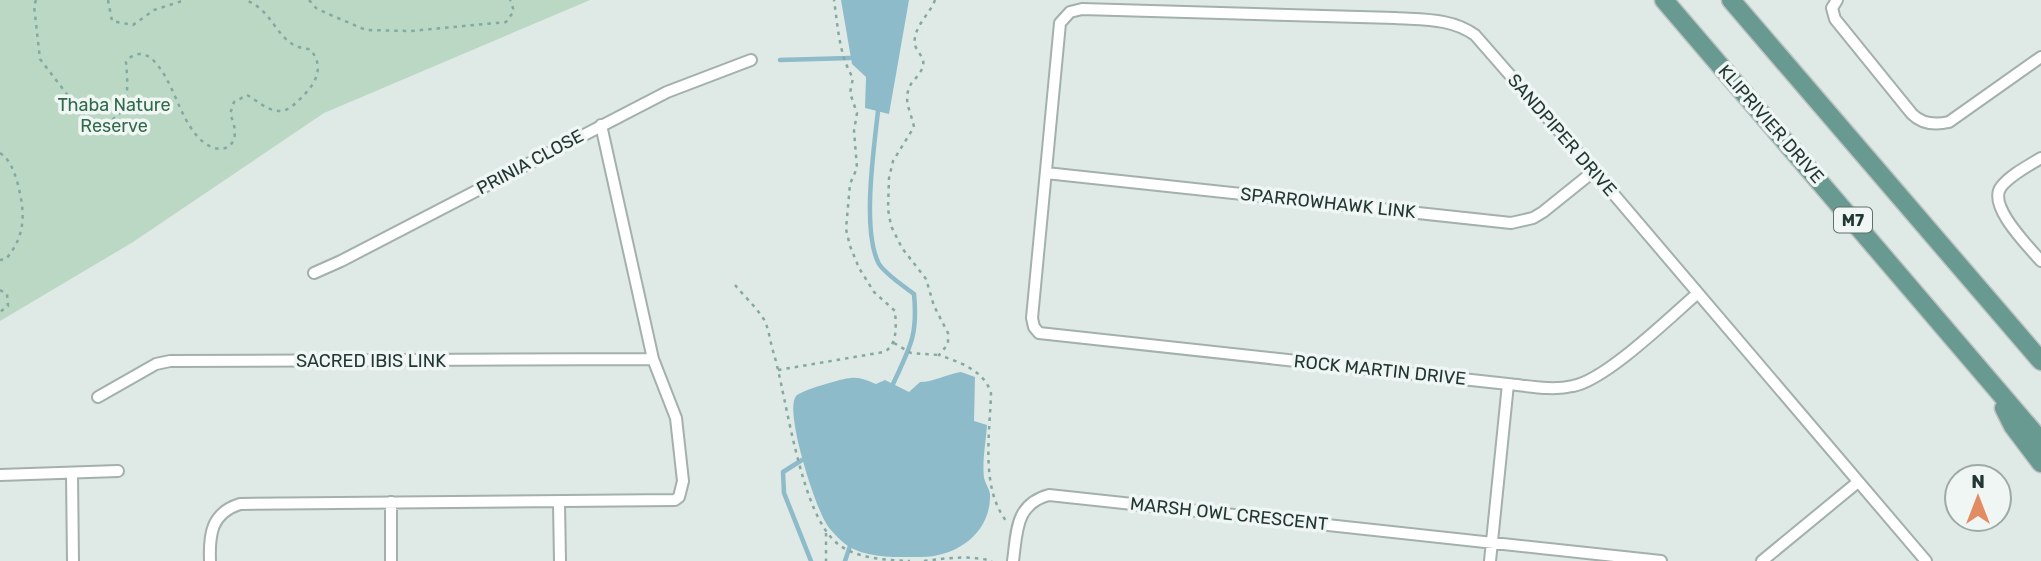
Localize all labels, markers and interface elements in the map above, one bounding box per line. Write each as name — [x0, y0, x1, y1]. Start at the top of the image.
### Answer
street label: KLIPRIVIER DRIVE — [1714, 60, 1828, 188]
street label: SANDPIPER DRIVE — [1503, 69, 1621, 201]
park label: Thaba Nature Reserve — [58, 94, 171, 137]
street label: PRINIA CLOSE — [473, 125, 587, 199]
street label: SPARROWHAWK LINK — [1239, 183, 1417, 223]
road number: M7 — [1834, 208, 1872, 232]
street label: SACRED IBIS LINK — [296, 350, 446, 372]
street label: ROCK MARTIN DRIVE — [1293, 350, 1467, 390]
north arrow — [1943, 463, 2013, 533]
text: N — [1971, 470, 1985, 493]
street label: MARSH OWL CRESCENT — [1129, 493, 1329, 535]

